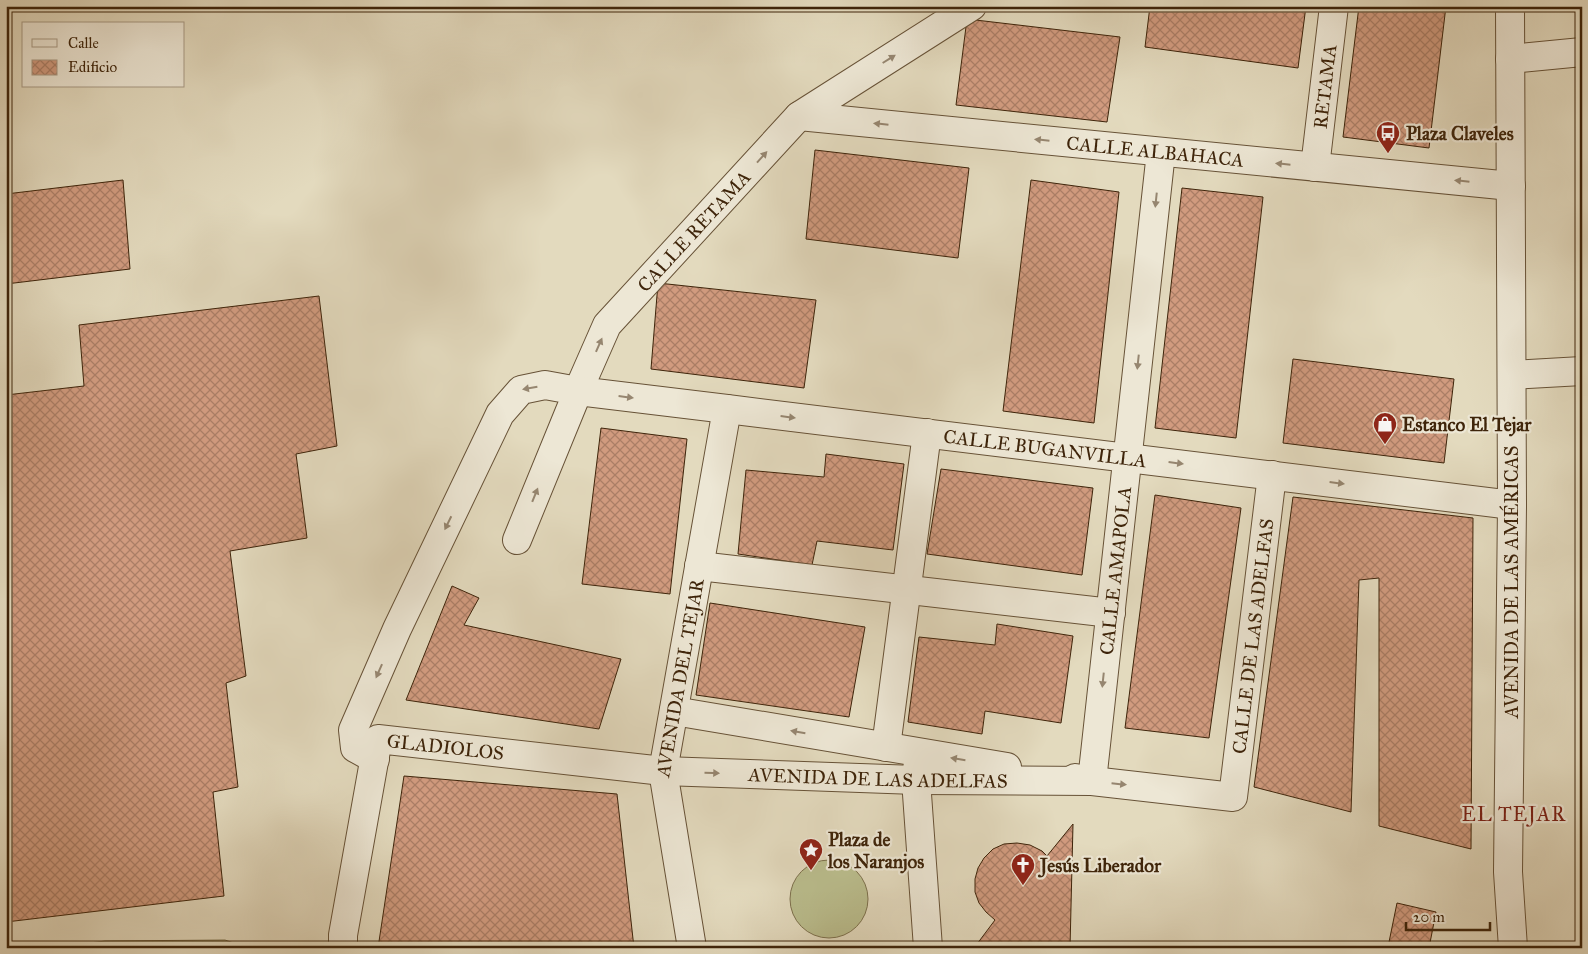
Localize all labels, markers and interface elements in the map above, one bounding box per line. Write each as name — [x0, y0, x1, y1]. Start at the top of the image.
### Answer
legend — [22, 22, 185, 88]
text: Calle — [68, 34, 99, 52]
street label: RETAMA — [1308, 43, 1341, 130]
one-way arrow — [883, 54, 896, 63]
text: Edificio — [68, 58, 117, 76]
one-way arrow — [872, 120, 888, 128]
bus stop icon: Plaza Claveles — [1375, 120, 1401, 154]
place label: Plaza Claveles — [1406, 122, 1514, 145]
street label: CALLE ALBAHACA — [1065, 131, 1245, 171]
one-way arrow — [1034, 136, 1050, 144]
one-way arrow — [756, 150, 767, 163]
one-way arrow — [1275, 160, 1291, 168]
street label: CALLE RETAMA — [632, 165, 755, 296]
one-way arrow — [1454, 177, 1470, 185]
one-way arrow — [1152, 193, 1160, 209]
one-way arrow — [595, 338, 603, 352]
one-way arrow — [1134, 354, 1142, 370]
one-way arrow — [521, 384, 537, 392]
one-way arrow — [619, 393, 635, 401]
shop icon: Estanco El Tejar — [1372, 411, 1398, 445]
one-way arrow — [780, 413, 796, 421]
place label: Estanco El Tejar — [1402, 413, 1532, 437]
street label: CALLE BUGANVILLA — [942, 424, 1148, 472]
street label: AVENIDA DE LAS AMÉRICAS — [1499, 446, 1523, 719]
one-way arrow — [1168, 460, 1184, 468]
one-way arrow — [1330, 479, 1346, 487]
street label: CALLE AMAPOLA — [1094, 485, 1136, 656]
one-way arrow — [532, 488, 540, 502]
one-way arrow — [444, 516, 452, 531]
street label: CALLE DE LAS ADELFAS — [1227, 517, 1278, 755]
street label: AVENIDA DEL TEJAR — [650, 576, 708, 780]
one-way arrow — [374, 664, 382, 678]
one-way arrow — [1099, 672, 1107, 688]
one-way arrow — [789, 728, 805, 736]
street label: GLADIOLOS — [386, 729, 505, 765]
one-way arrow — [950, 755, 966, 763]
street label: AVENIDA DE LAS ADELFAS — [747, 763, 1008, 792]
one-way arrow — [704, 769, 720, 777]
one-way arrow — [1112, 780, 1128, 788]
district label: EL TEJAR — [1462, 802, 1566, 827]
place label: Plaza de los Naranjos — [827, 828, 924, 874]
place icon: Plaza de los Naranjos — [798, 837, 824, 871]
church icon: Jesús Liberador — [1010, 852, 1036, 886]
place label: Jesús Liberador — [1037, 854, 1162, 878]
scale bar — [1406, 899, 1489, 931]
text: 20 m — [1413, 908, 1445, 926]

